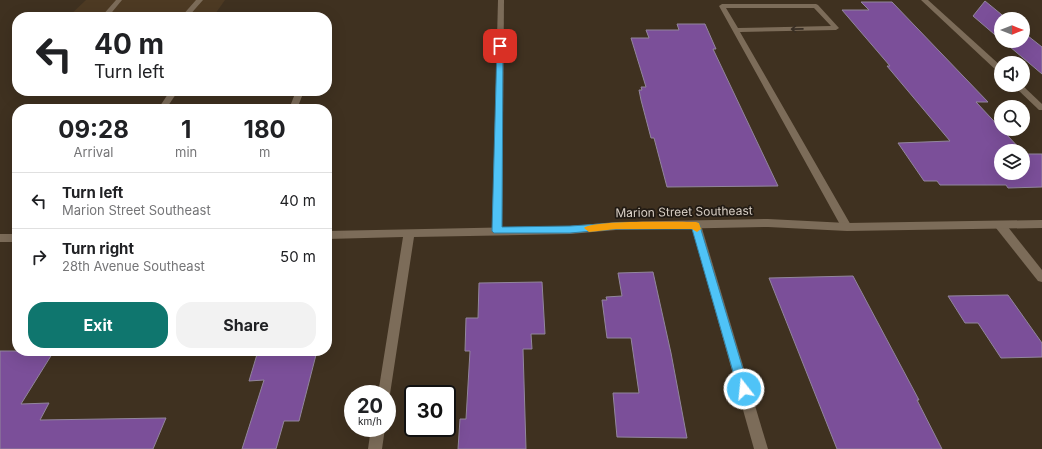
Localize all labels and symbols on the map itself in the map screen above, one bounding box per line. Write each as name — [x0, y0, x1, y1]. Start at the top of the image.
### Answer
north arrow — [994, 12, 1030, 48]
one-way arrow — [791, 25, 804, 33]
pin — [483, 29, 517, 63]
street label: Marion Street Southeast — [615, 203, 753, 220]
position arrow — [723, 368, 765, 410]
speed limit sign: 30 — [404, 385, 456, 437]

